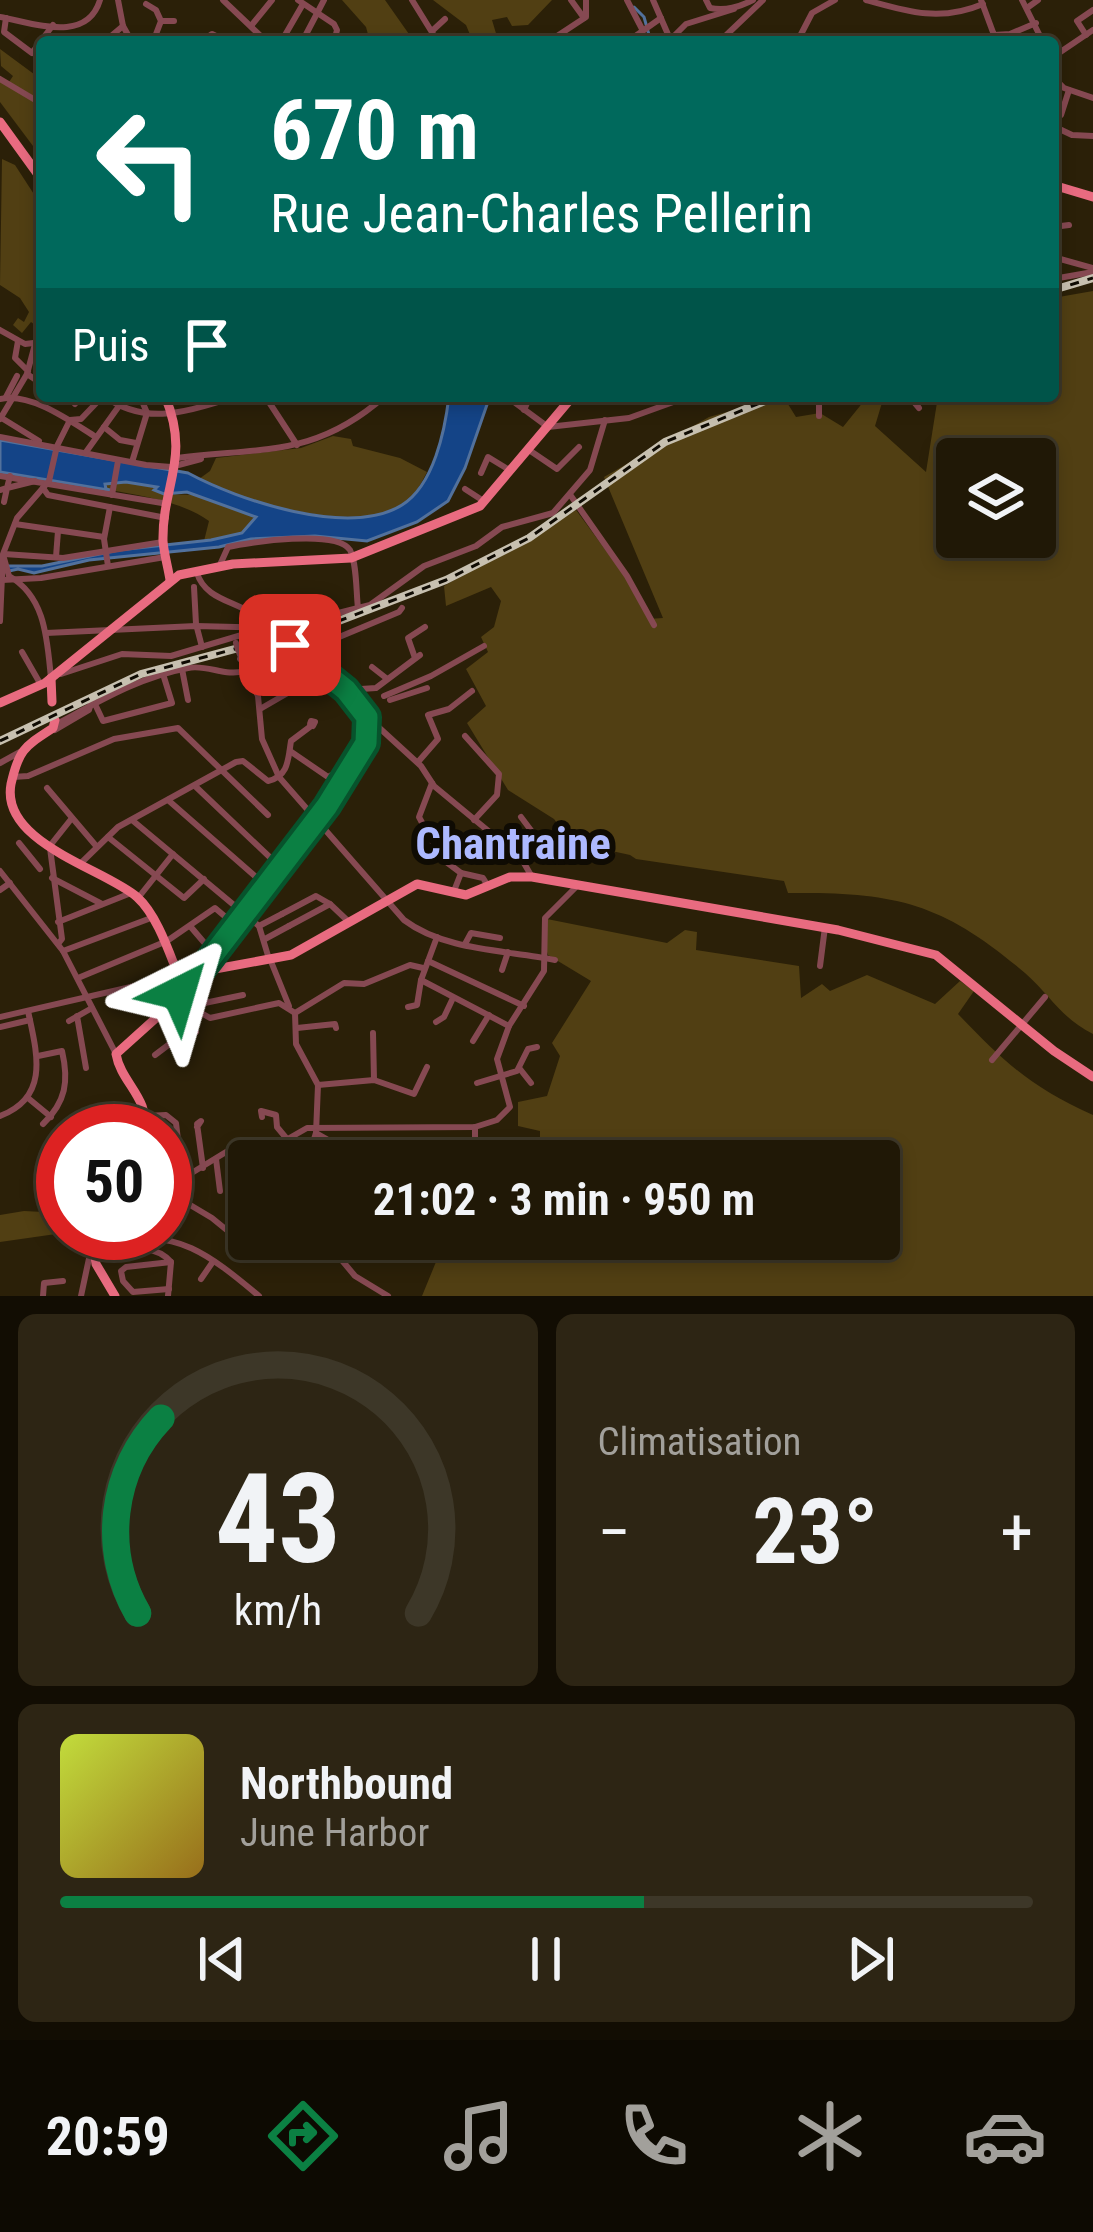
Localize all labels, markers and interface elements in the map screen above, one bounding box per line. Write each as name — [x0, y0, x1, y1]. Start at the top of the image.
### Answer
text: 670 m — [270, 81, 479, 180]
icon: left — [72, 84, 228, 240]
text: Rue Jean-Charles Pellerin — [270, 182, 813, 245]
icon: arrive — [174, 312, 240, 378]
text: Puis — [72, 319, 150, 372]
map controls — [936, 438, 1056, 558]
button: layers — [936, 438, 1056, 558]
pin — [239, 594, 341, 696]
icon: arrive — [257, 612, 323, 678]
district label: Chantraine — [415, 817, 611, 870]
position arrow — [116, 930, 242, 1056]
speed limit sign: 50 — [36, 1104, 192, 1260]
text: 21:02 · 3 min · 950 m — [373, 1173, 755, 1226]
text: Climatisation — [598, 1419, 801, 1465]
text: 43 — [215, 1446, 341, 1592]
text: 23° — [752, 1480, 878, 1585]
text: − — [598, 1494, 631, 1571]
text: + — [1000, 1494, 1033, 1571]
text: km/h — [234, 1585, 322, 1635]
text: Northbound — [240, 1757, 453, 1810]
text: June Harbor — [240, 1810, 429, 1856]
icon: previous — [189, 1926, 255, 1992]
icon: pause — [513, 1926, 579, 1992]
icon: next — [838, 1926, 904, 1992]
icon: directions — [261, 2094, 345, 2178]
icon: music — [437, 2094, 521, 2178]
icon: phone — [612, 2094, 696, 2178]
icon: climate — [788, 2094, 872, 2178]
icon: car — [963, 2094, 1047, 2178]
text: 20:59 — [46, 2105, 170, 2168]

